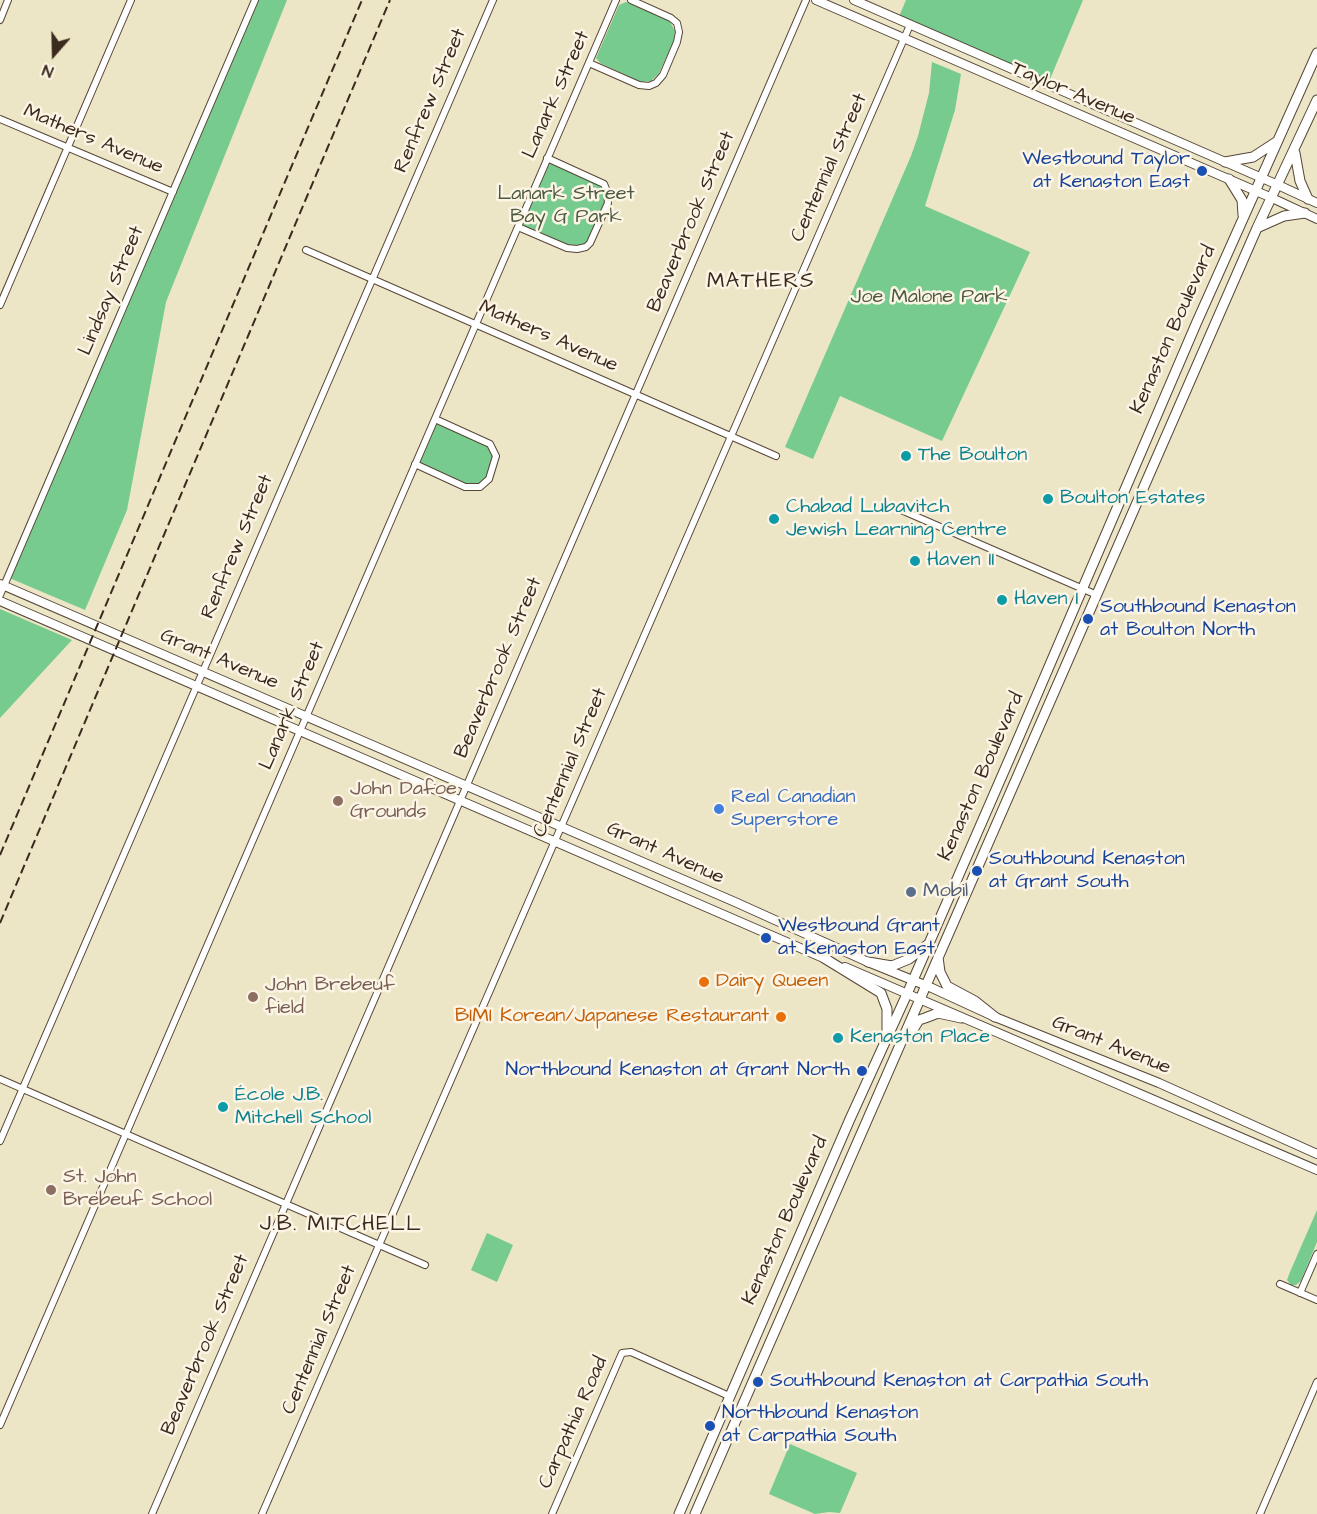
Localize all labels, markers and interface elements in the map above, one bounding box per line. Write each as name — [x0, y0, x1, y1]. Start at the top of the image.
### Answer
north arrow — [24, 24, 84, 84]
street label: Renfrew Street — [390, 25, 472, 177]
street label: Lanark Street — [518, 27, 596, 163]
street label: Taylor Avenue — [1008, 57, 1138, 131]
text: N — [39, 59, 56, 83]
street label: Centennial Street — [787, 90, 873, 246]
street label: Mathers Avenue — [19, 100, 167, 180]
street label: Beaverbrook Street — [643, 128, 741, 316]
place label: Westbound Taylor at Kenaston East — [1022, 148, 1190, 195]
marker: Westbound Taylor at Kenaston East — [1195, 164, 1209, 178]
park label: Lanark Street Bay G Park — [497, 183, 635, 230]
street label: Lindsay Street — [74, 223, 150, 359]
street label: Kenaston Boulevard — [1126, 242, 1222, 418]
district label: MATHERS — [707, 270, 815, 296]
park label: Joe Malone Park — [851, 286, 1007, 310]
street label: Mathers Avenue — [475, 296, 621, 378]
place label: The Boulton — [918, 444, 1027, 468]
marker: The Boulton — [899, 449, 913, 463]
street label: Renfrew Street — [197, 471, 279, 623]
place label: Boulton Estates — [1060, 487, 1205, 511]
marker: Boulton Estates — [1041, 492, 1055, 506]
place label: Chabad Lubavitch Jewish Learning Centre — [786, 496, 1007, 543]
marker: Chabad Lubavitch Jewish Learning Centre — [767, 512, 781, 526]
place label: Haven II — [927, 549, 995, 573]
marker: Haven II — [908, 554, 922, 568]
street label: Beaverbrook Street — [450, 574, 548, 762]
place label: Haven I — [1014, 588, 1079, 612]
marker: Haven I — [995, 593, 1009, 607]
place label: Southbound Kenaston at Boulton North — [1100, 596, 1296, 643]
marker: Southbound Kenaston at Boulton North — [1081, 612, 1095, 626]
street label: Grant Avenue — [156, 624, 282, 696]
street label: Lanark Street — [255, 638, 331, 774]
street label: Centennial Street — [529, 685, 613, 841]
street label: Kenaston Boulevard — [934, 689, 1030, 865]
place label: John Dafoe Grounds — [350, 778, 457, 825]
place label: Real Canadian Superstore — [731, 786, 855, 833]
marker: John Dafoe Grounds — [331, 794, 345, 808]
marker: Real Canadian Superstore — [712, 802, 726, 816]
street label: Grant Avenue — [603, 817, 727, 891]
place label: Southbound Kenaston at Grant South — [989, 848, 1185, 895]
marker: Southbound Kenaston at Grant South — [970, 864, 984, 878]
place label: Mobil — [923, 880, 968, 904]
marker: Mobil — [904, 885, 918, 899]
place label: Westbound Grant at Kenaston East — [778, 915, 940, 962]
marker: Westbound Grant at Kenaston East — [759, 931, 773, 945]
place label: Dairy Queen — [716, 970, 828, 994]
place label: John Brebeuf field — [265, 974, 395, 1021]
marker: Dairy Queen — [697, 975, 711, 989]
marker: John Brebeuf field — [246, 990, 260, 1004]
place label: BIMI Korean/Japanese Restaurant — [455, 1005, 769, 1029]
marker: BIMI Korean/Japanese Restaurant — [774, 1010, 788, 1024]
street label: Grant Avenue — [1048, 1011, 1174, 1081]
place label: Kenaston Place — [850, 1026, 990, 1050]
marker: Kenaston Place — [831, 1031, 845, 1045]
place label: Northbound Kenaston at Grant North — [506, 1059, 850, 1083]
marker: Northbound Kenaston at Grant North — [855, 1064, 869, 1078]
place label: École J.B. Mitchell School — [235, 1084, 371, 1131]
marker: École J.B. Mitchell School — [216, 1100, 230, 1114]
street label: Kenaston Boulevard — [738, 1133, 834, 1309]
place label: St. John Brebeuf School — [63, 1166, 212, 1213]
marker: St. John Brebeuf School — [44, 1183, 58, 1197]
district label: J.B. MITCHELL — [260, 1213, 422, 1239]
street label: Beaverbrook Street — [157, 1251, 255, 1439]
street label: Centennial Street — [278, 1262, 362, 1418]
street label: Carpathia Road — [534, 1353, 614, 1493]
place label: Southbound Kenaston at Carpathia South — [770, 1370, 1148, 1394]
marker: Southbound Kenaston at Carpathia South — [751, 1375, 765, 1389]
place label: Northbound Kenaston at Carpathia South — [722, 1402, 918, 1449]
marker: Northbound Kenaston at Carpathia South — [703, 1419, 717, 1433]

